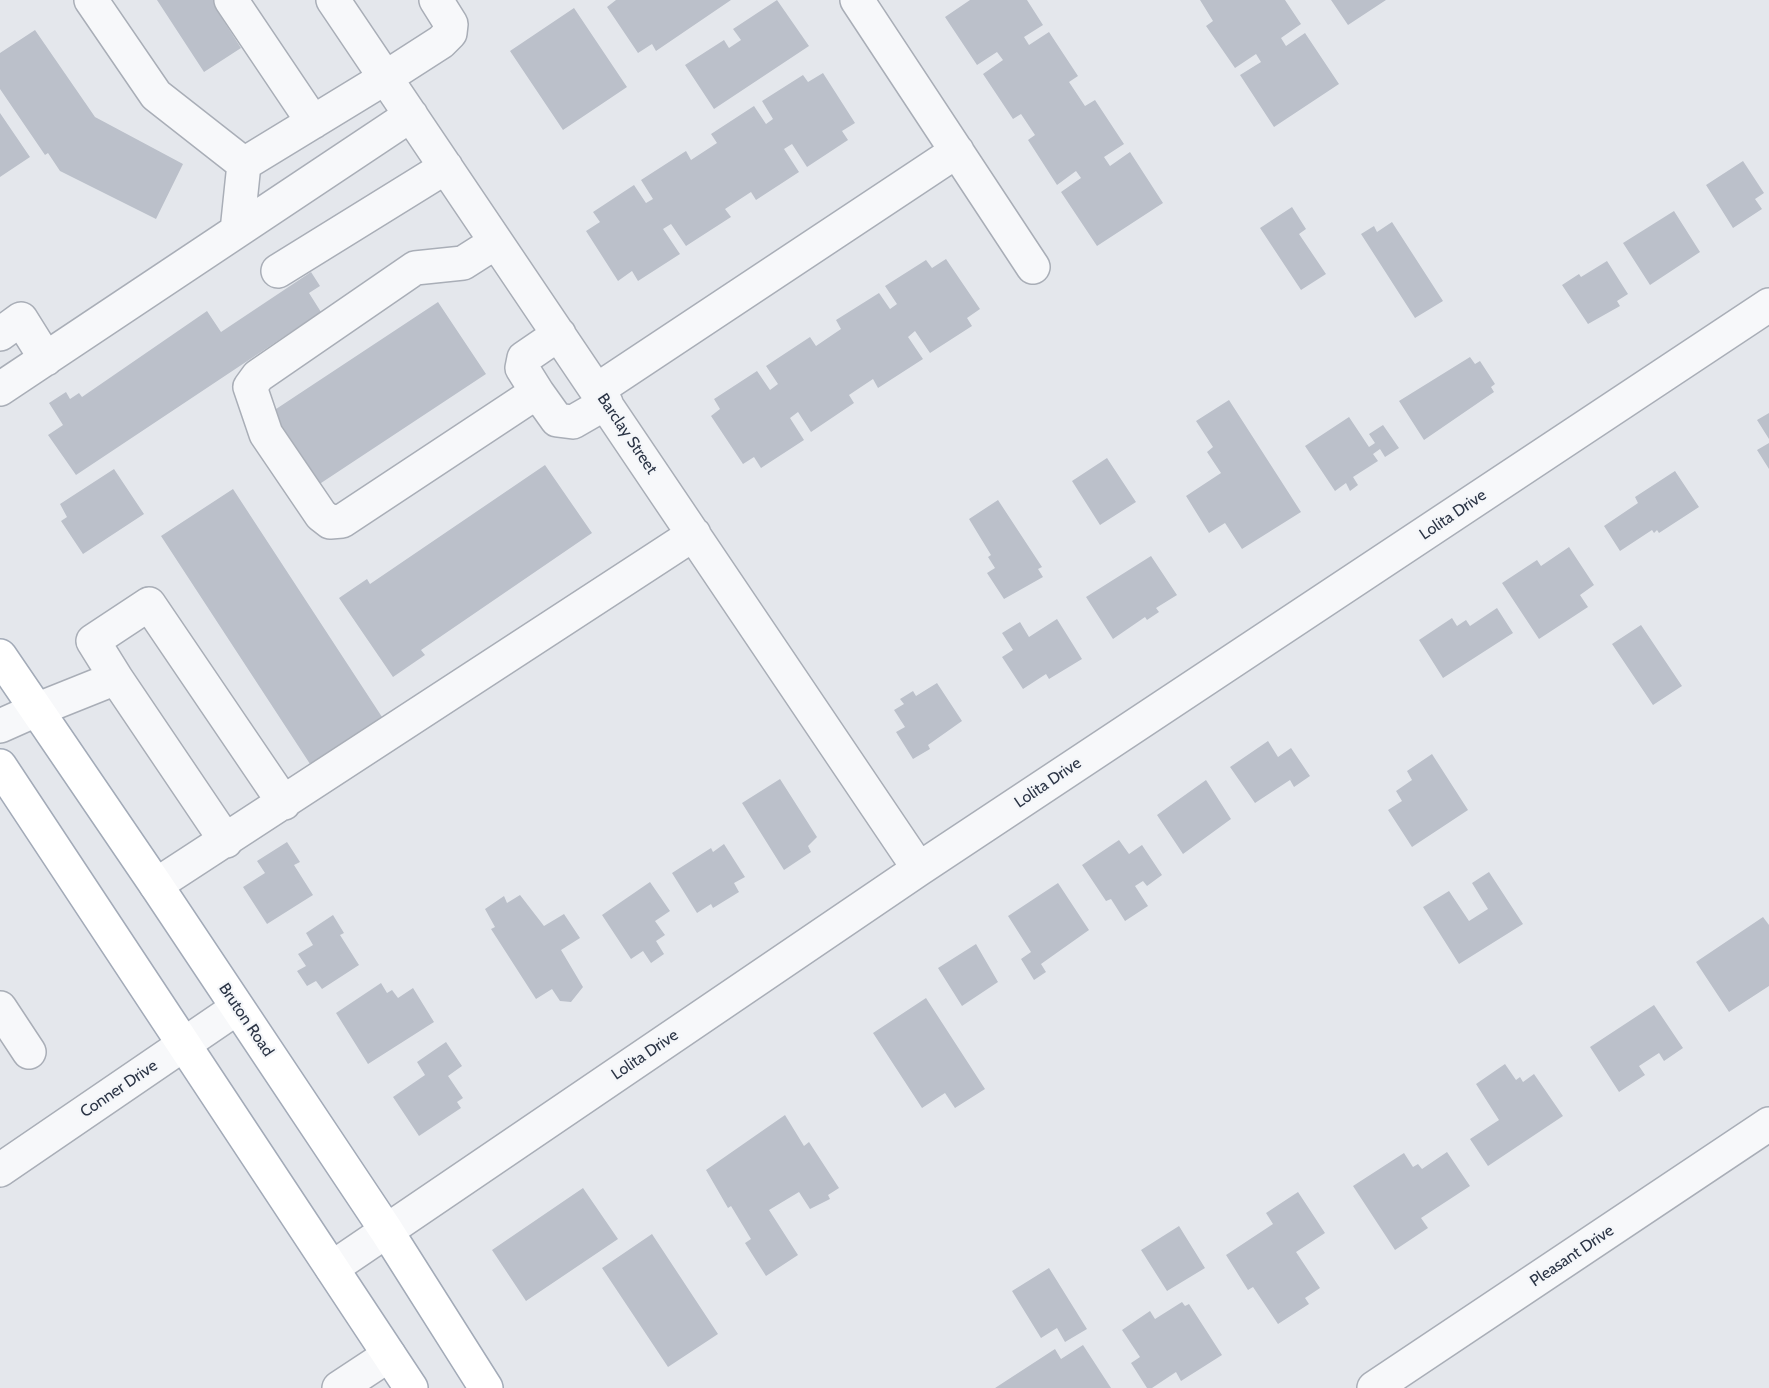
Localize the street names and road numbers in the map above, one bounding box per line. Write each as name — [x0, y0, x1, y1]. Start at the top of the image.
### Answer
street label: Barclay Street — [593, 390, 661, 478]
street label: Lolita Drive — [1416, 486, 1490, 544]
street label: Lolita Drive — [1011, 754, 1085, 812]
street label: Bruton Road — [214, 980, 278, 1060]
street label: Lolita Drive — [608, 1026, 682, 1084]
street label: Conner Drive — [77, 1056, 161, 1122]
street label: Pleasant Drive — [1527, 1221, 1617, 1291]

